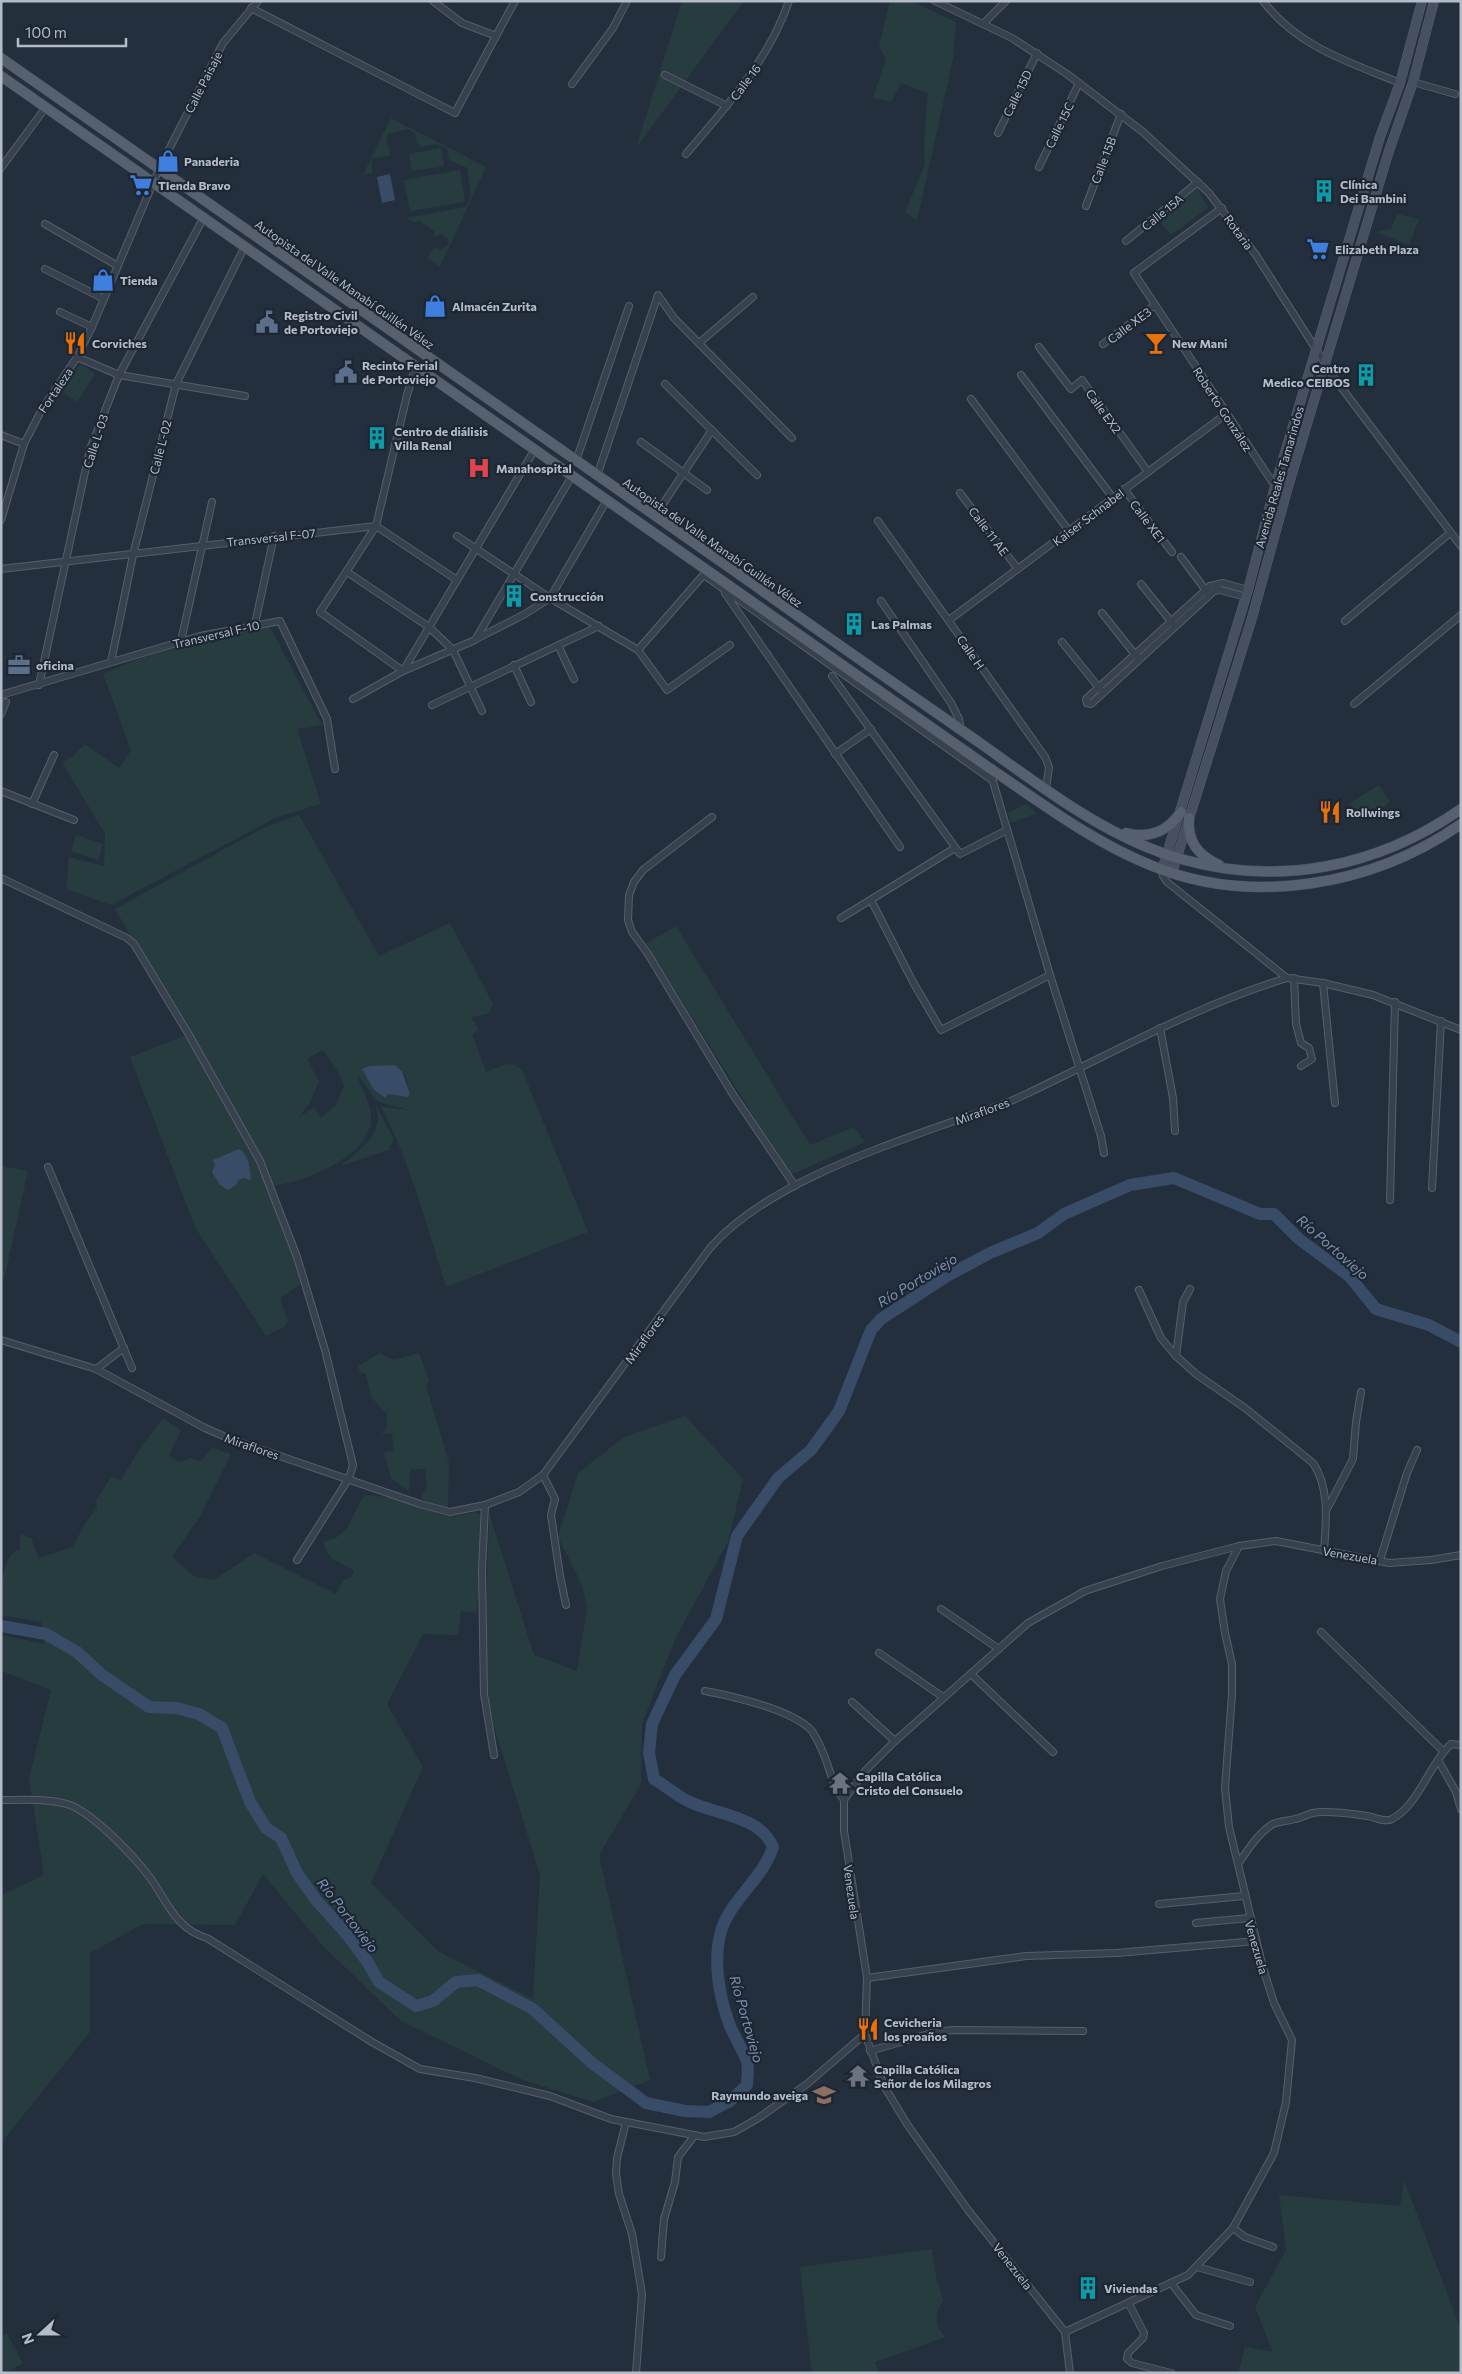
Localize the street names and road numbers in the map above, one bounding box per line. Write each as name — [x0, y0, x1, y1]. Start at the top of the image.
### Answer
street label: Calle Paisaje — [181, 49, 225, 115]
street label: Calle 16 — [727, 61, 763, 103]
street label: Calle 15D — [1000, 67, 1034, 119]
street label: Calle 15C — [1042, 100, 1076, 150]
street label: Calle 15B — [1088, 134, 1118, 185]
street label: Calle 15A — [1138, 191, 1186, 233]
street label: Rotaria — [1222, 212, 1256, 252]
street label: Autopista del Valle Manabí Guillén Vélez — [253, 216, 437, 352]
street label: Calle XE3 — [1104, 304, 1154, 346]
street label: Roberto González — [1191, 364, 1255, 454]
street label: Fortaleza — [35, 365, 75, 415]
street label: Calle EX2 — [1083, 386, 1125, 436]
street label: Avenida Reales Tamarindos — [1252, 405, 1306, 549]
street label: Calle L-03 — [80, 412, 110, 470]
street label: Calle L-02 — [146, 418, 174, 476]
street label: Autopista del Valle Manabí Guillén Vélez — [621, 474, 805, 610]
street label: Kaiser Schnabel — [1050, 486, 1126, 548]
street label: Calle XE1 — [1127, 497, 1169, 545]
street label: Calle 11 AE — [966, 504, 1012, 558]
street label: Transversal F-07 — [226, 525, 316, 549]
street label: Transversal F-10 — [171, 617, 261, 651]
street label: Calle H — [954, 632, 988, 672]
street label: Miraflores — [953, 1095, 1011, 1127]
street label: Miraflores — [622, 1312, 666, 1366]
street label: Miraflores — [223, 1430, 281, 1462]
street label: Venezuela — [1322, 1543, 1378, 1567]
street label: Venezuela — [841, 1864, 863, 1920]
street label: Venezuela — [1243, 1919, 1271, 1975]
street label: Venezuela — [990, 2240, 1036, 2292]

